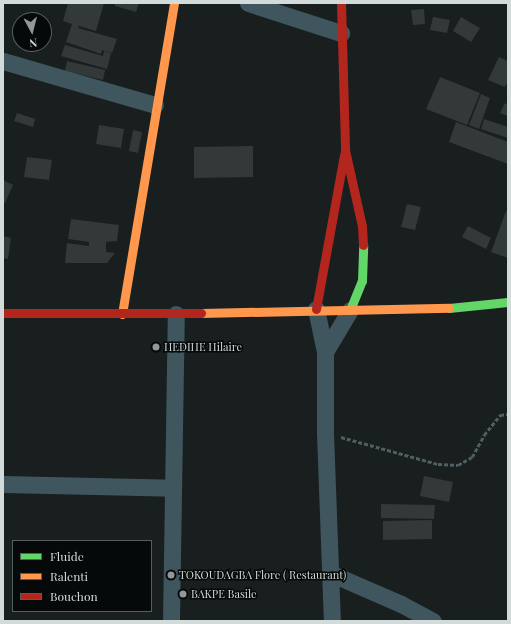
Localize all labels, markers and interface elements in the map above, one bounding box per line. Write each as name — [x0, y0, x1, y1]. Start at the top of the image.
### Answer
north arrow — [12, 12, 52, 52]
text: N — [29, 35, 38, 51]
place label: HEDIHE Hilaire — [164, 340, 242, 354]
marker: HEDIHE Hilaire — [151, 342, 161, 352]
legend — [12, 540, 152, 612]
text: Fluide — [50, 548, 84, 564]
text: Ralenti — [50, 568, 88, 584]
place label: TOKOUDAGBA Flore ( Restaurant) — [179, 568, 346, 582]
marker: TOKOUDAGBA Flore ( Restaurant) — [166, 570, 176, 580]
place label: BAKPE Basile — [191, 587, 257, 601]
text: Bouchon — [50, 588, 98, 604]
marker: BAKPE Basile — [178, 589, 188, 599]

